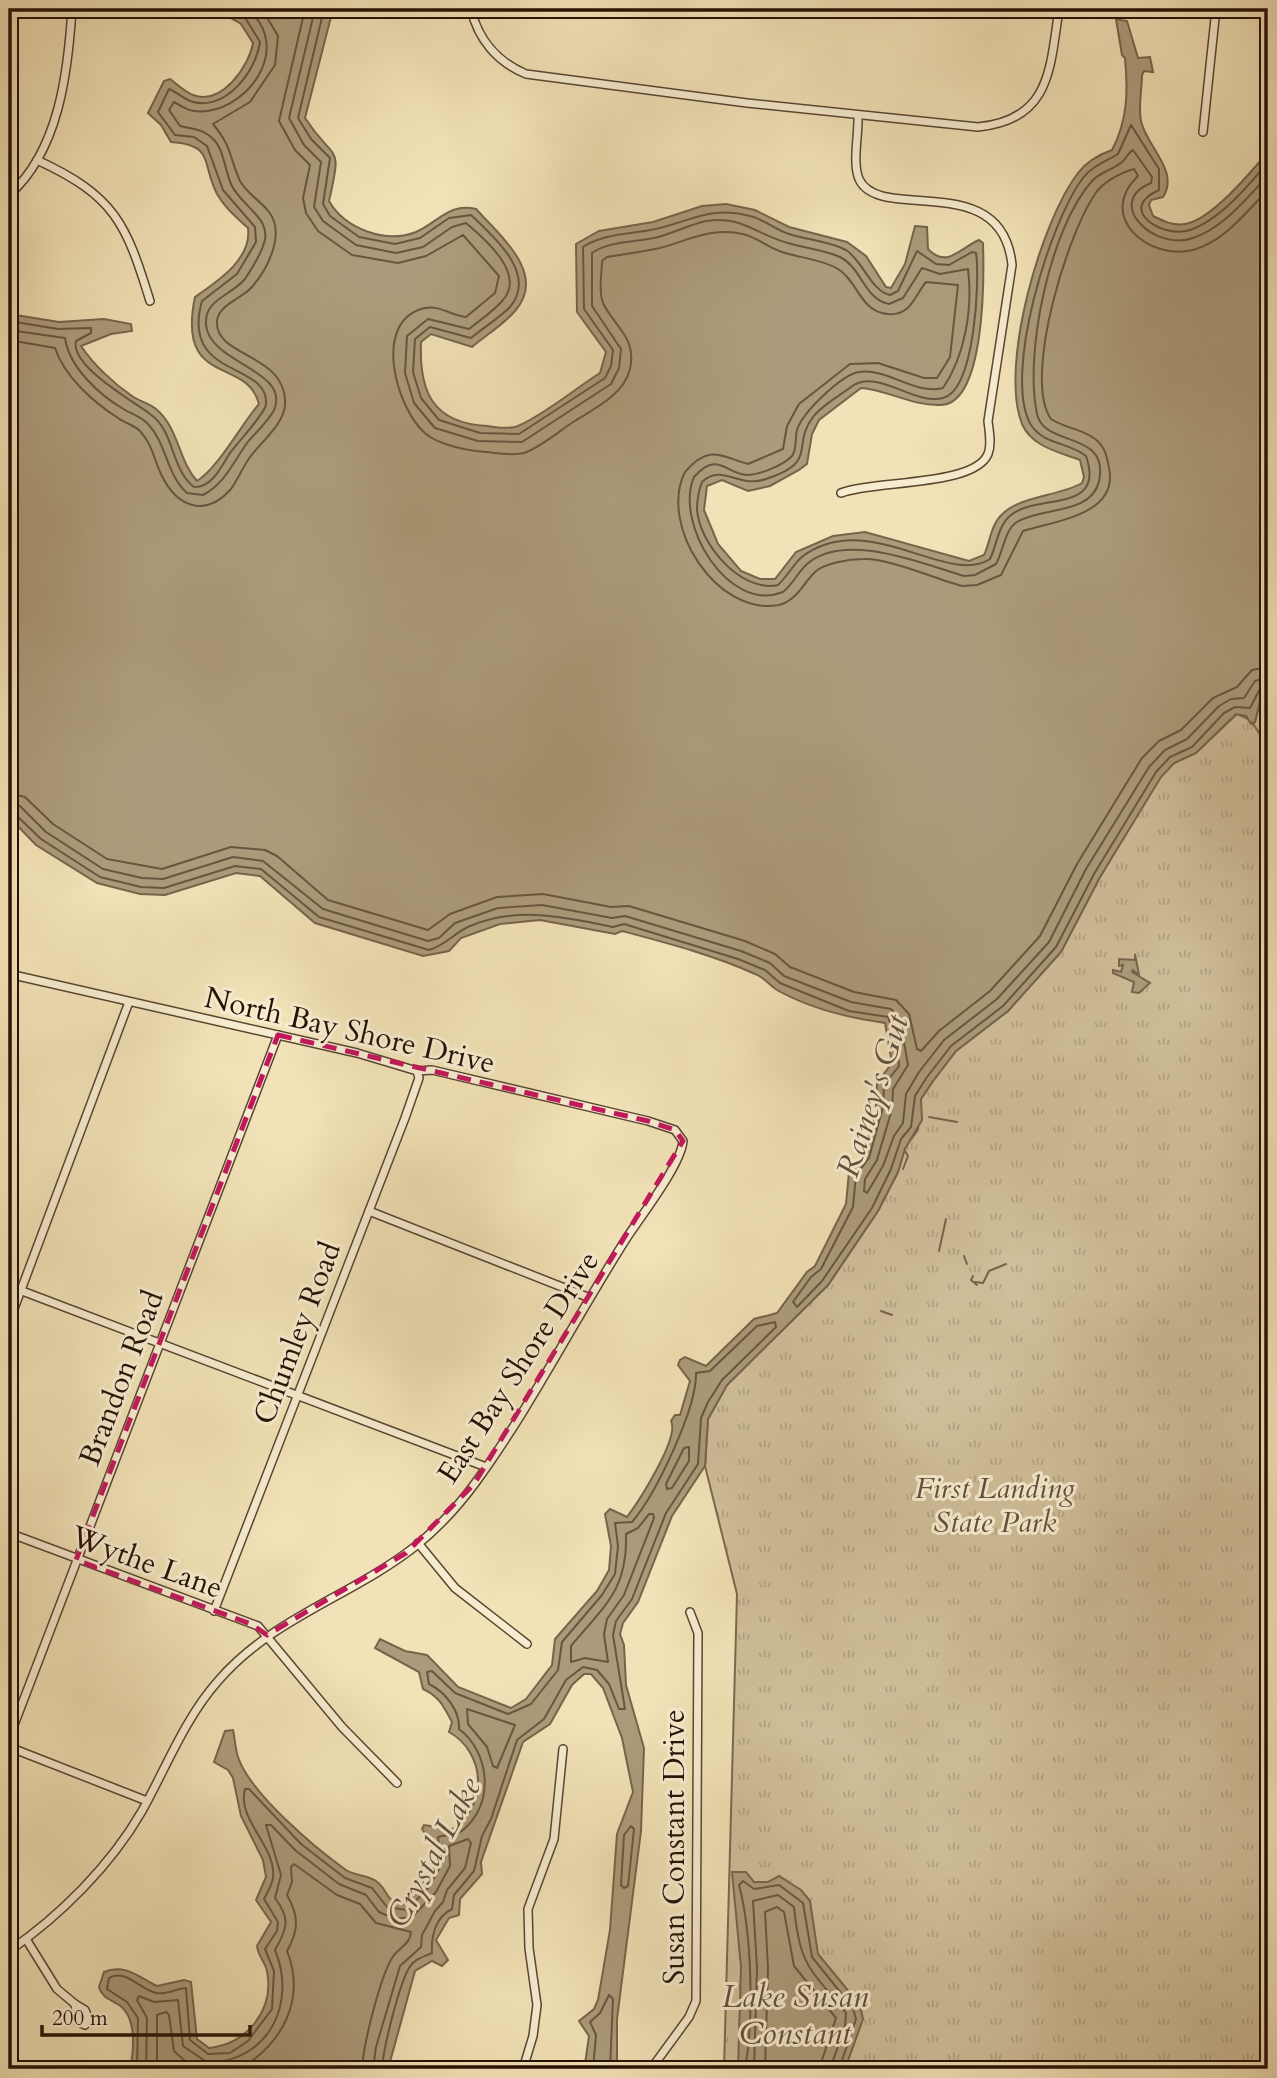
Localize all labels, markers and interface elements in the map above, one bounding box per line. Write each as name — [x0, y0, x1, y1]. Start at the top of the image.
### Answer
street label: North Bay Shore Drive — [201, 977, 499, 1084]
water label: Rainey's Gut — [826, 1009, 920, 1183]
street label: Chumley Road — [244, 1236, 351, 1430]
street label: East Bay Shore Drive — [428, 1243, 609, 1491]
street label: Brandon Road — [69, 1285, 174, 1472]
park label: First Landing State Park — [915, 1468, 1076, 1543]
street label: Wythe Lane — [64, 1516, 228, 1609]
street label: Susan Constant Drive — [654, 1709, 695, 1985]
water label: Crystal Lake — [376, 1769, 492, 1935]
water label: Lake Susan Constant — [722, 1975, 869, 2056]
scale bar — [42, 1994, 250, 2038]
text: 200 m — [52, 2004, 108, 2033]

